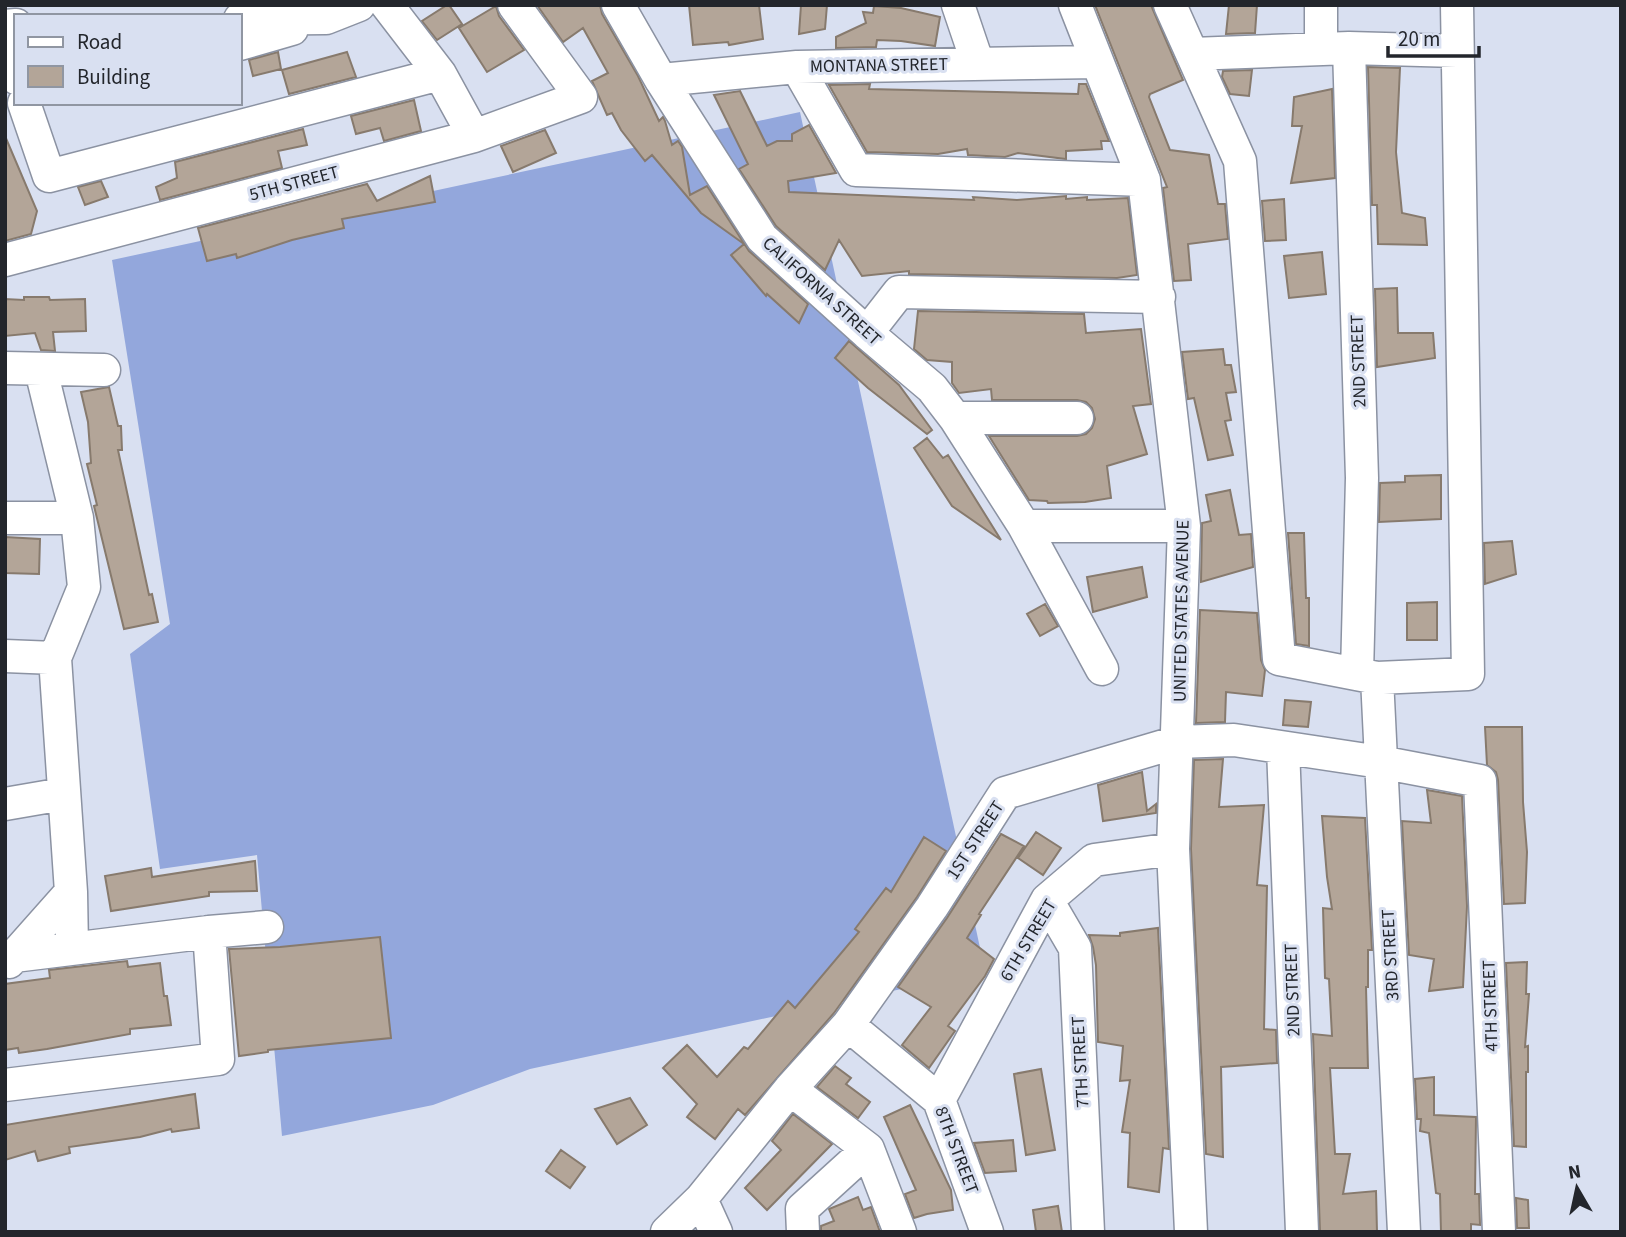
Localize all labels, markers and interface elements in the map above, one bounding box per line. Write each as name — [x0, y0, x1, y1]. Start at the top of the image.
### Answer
legend — [14, 14, 242, 105]
scale bar — [1388, 14, 1479, 58]
text: 20 m — [1398, 24, 1440, 54]
text: Road — [77, 27, 122, 57]
street label: MONTANA STREET — [810, 52, 949, 79]
text: Building — [77, 62, 151, 92]
street label: 5TH STREET — [247, 159, 342, 207]
street label: CALIFORNIA STREET — [757, 231, 887, 352]
street label: 2ND STREET — [1344, 314, 1373, 408]
street label: UNITED STATES AVENUE — [1167, 520, 1196, 702]
street label: 1ST STREET — [941, 796, 1010, 884]
street label: 6TH STREET — [994, 894, 1063, 986]
street label: 3RD STREET — [1376, 908, 1405, 1001]
street label: 2ND STREET — [1278, 943, 1307, 1037]
street label: 4TH STREET — [1476, 959, 1505, 1052]
street label: 7TH STREET — [1066, 1015, 1095, 1108]
street label: 8TH STREET — [928, 1103, 985, 1198]
north arrow — [1542, 1153, 1612, 1223]
text: N — [1566, 1158, 1583, 1187]

